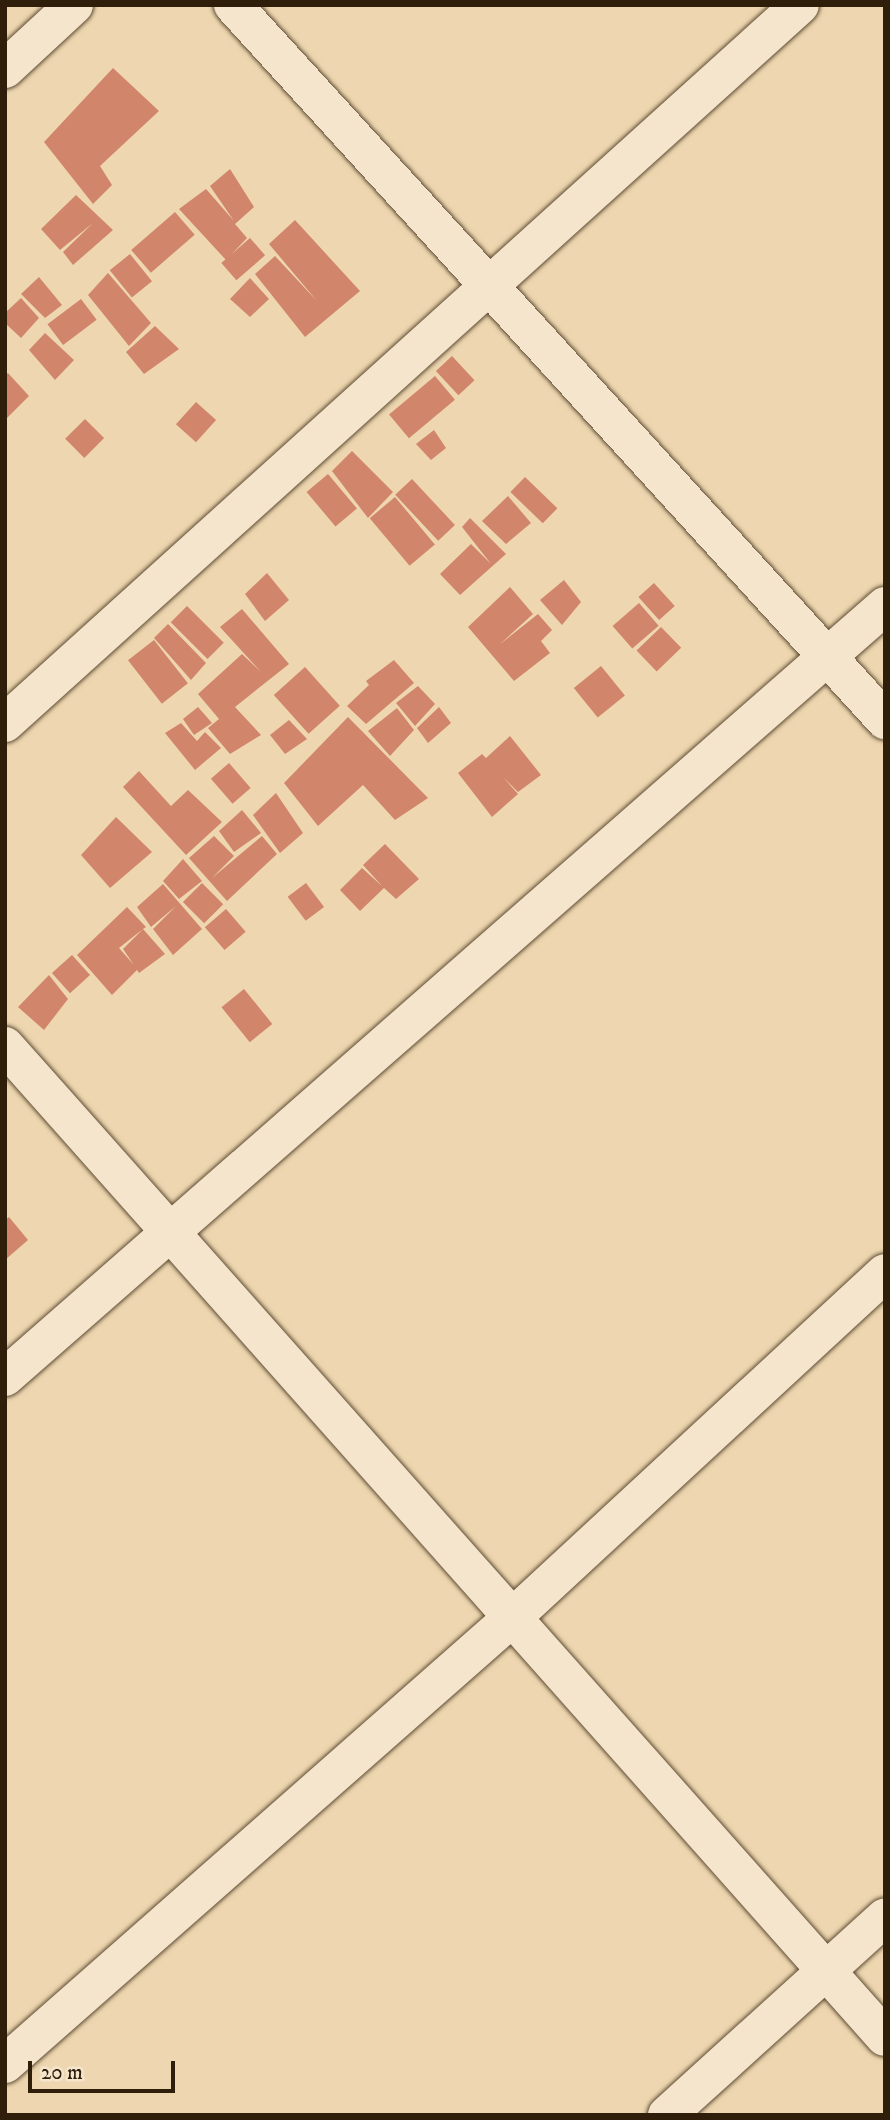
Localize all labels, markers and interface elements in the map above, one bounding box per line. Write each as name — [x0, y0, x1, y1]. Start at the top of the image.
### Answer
scale bar — [32, 2046, 178, 2090]
text: 20 m — [41, 2060, 83, 2086]

